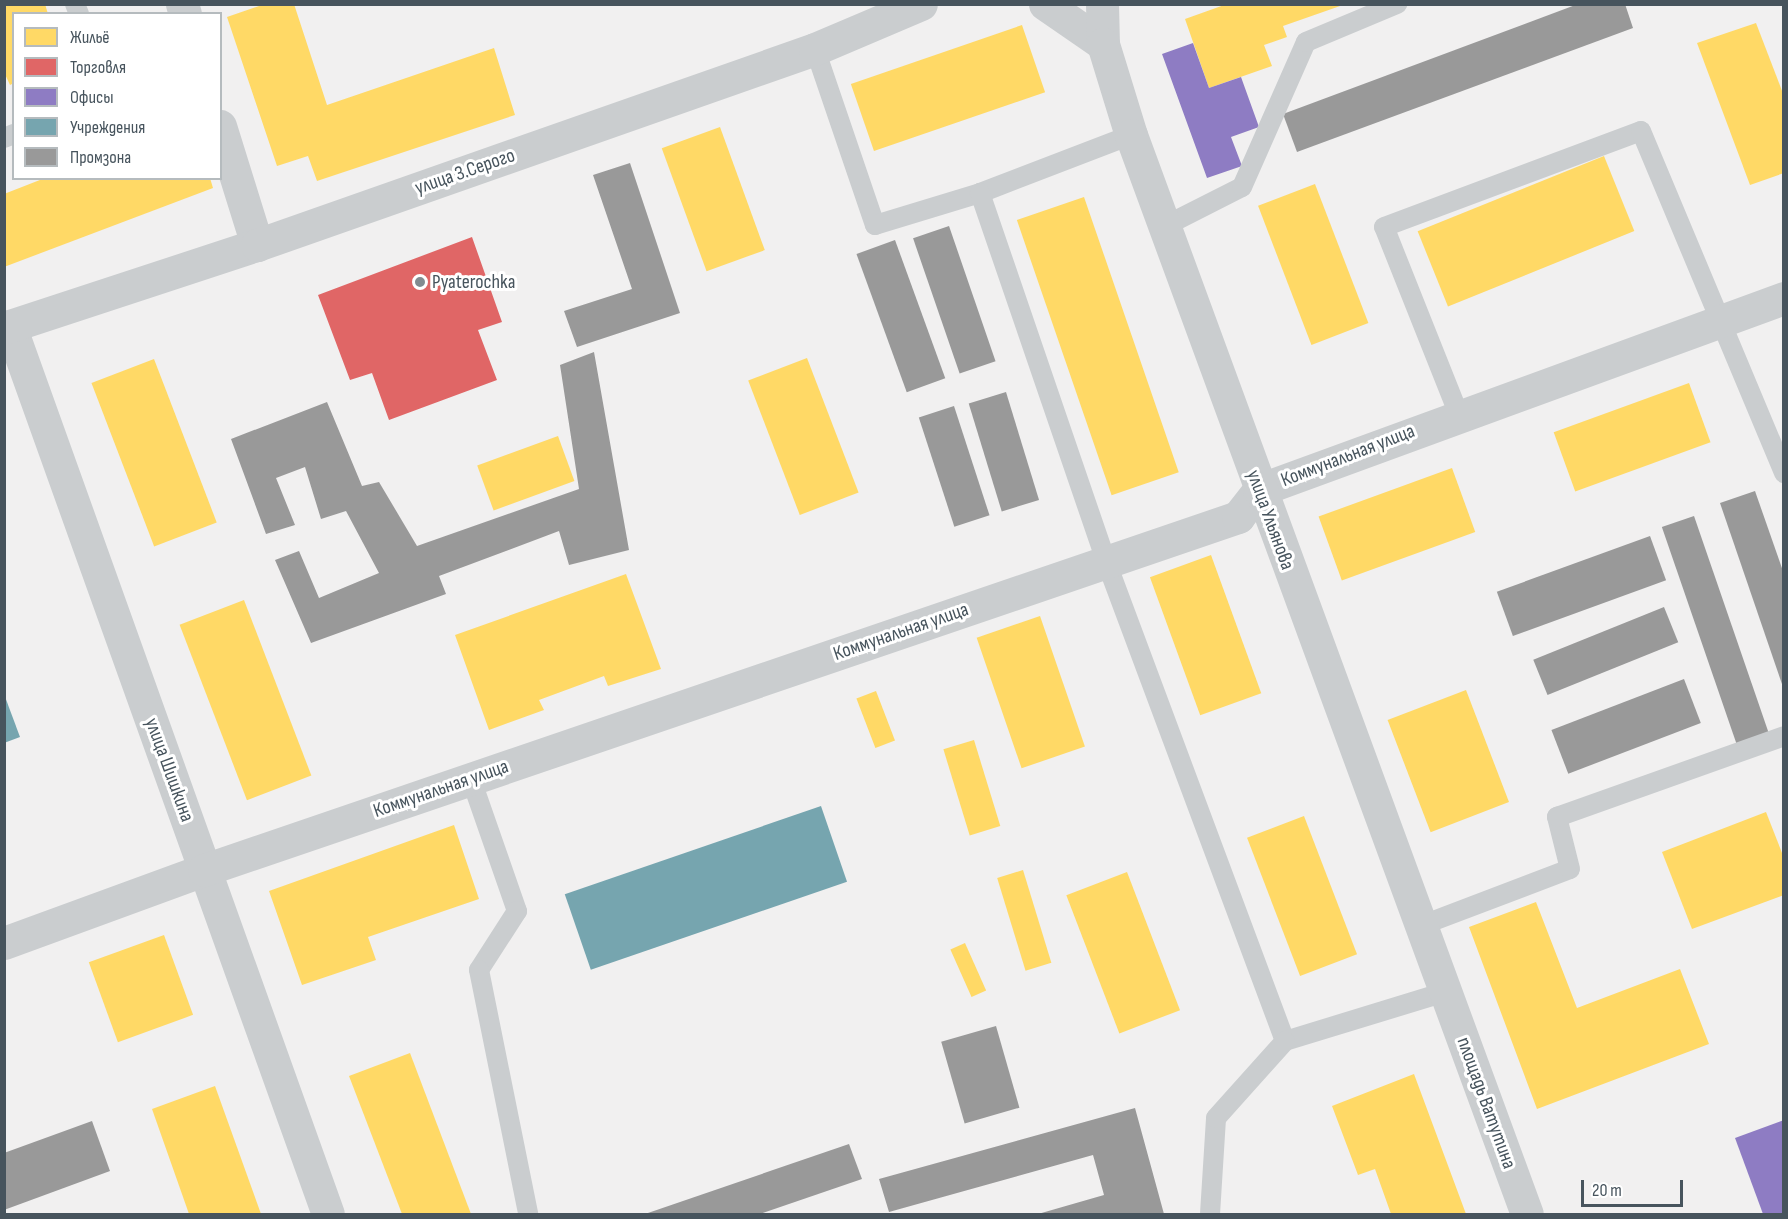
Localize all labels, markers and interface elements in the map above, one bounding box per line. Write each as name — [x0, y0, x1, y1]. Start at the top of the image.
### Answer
legend — [12, 12, 222, 180]
text: Жильё — [70, 27, 110, 48]
text: Торговля — [70, 57, 126, 78]
text: Офисы — [70, 87, 114, 108]
text: Учреждения — [70, 117, 145, 138]
street label: улица З.Серого — [412, 144, 518, 200]
text: Промзона — [70, 147, 131, 168]
place label: Pyaterochka — [432, 270, 515, 294]
marker: Pyaterochka — [413, 275, 427, 289]
street label: Коммунальная улица — [1278, 419, 1418, 493]
street label: улица Ульянова — [1241, 467, 1299, 573]
street label: Коммунальная улица — [830, 598, 972, 666]
street label: улица Шишкина — [139, 715, 199, 825]
street label: Коммунальная улица — [370, 755, 512, 823]
street label: площадь Ватутина — [1451, 1034, 1521, 1172]
scale bar — [1584, 1168, 1686, 1206]
text: 20 m — [1592, 1180, 1622, 1201]

